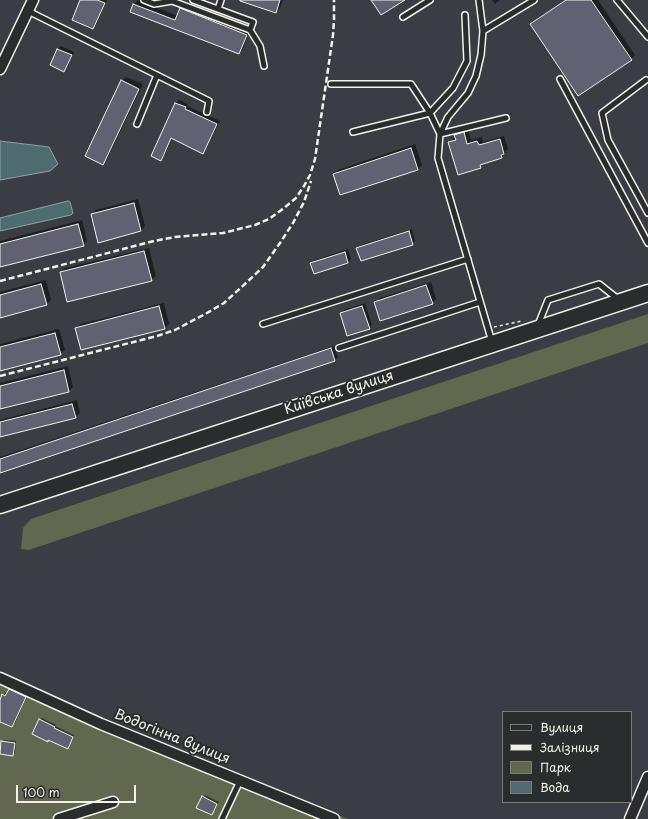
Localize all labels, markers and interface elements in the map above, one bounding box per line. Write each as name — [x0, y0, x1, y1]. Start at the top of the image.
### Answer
street label: Київська вулиця — [282, 367, 396, 419]
street label: Водогінна вулиця — [112, 706, 232, 768]
legend — [502, 711, 632, 803]
text: Вулиця — [540, 718, 583, 736]
text: Залізниця — [540, 738, 599, 756]
text: Парк — [540, 758, 571, 776]
scale bar — [18, 777, 138, 803]
text: Вода — [540, 778, 570, 796]
text: 100 m — [23, 783, 60, 801]

